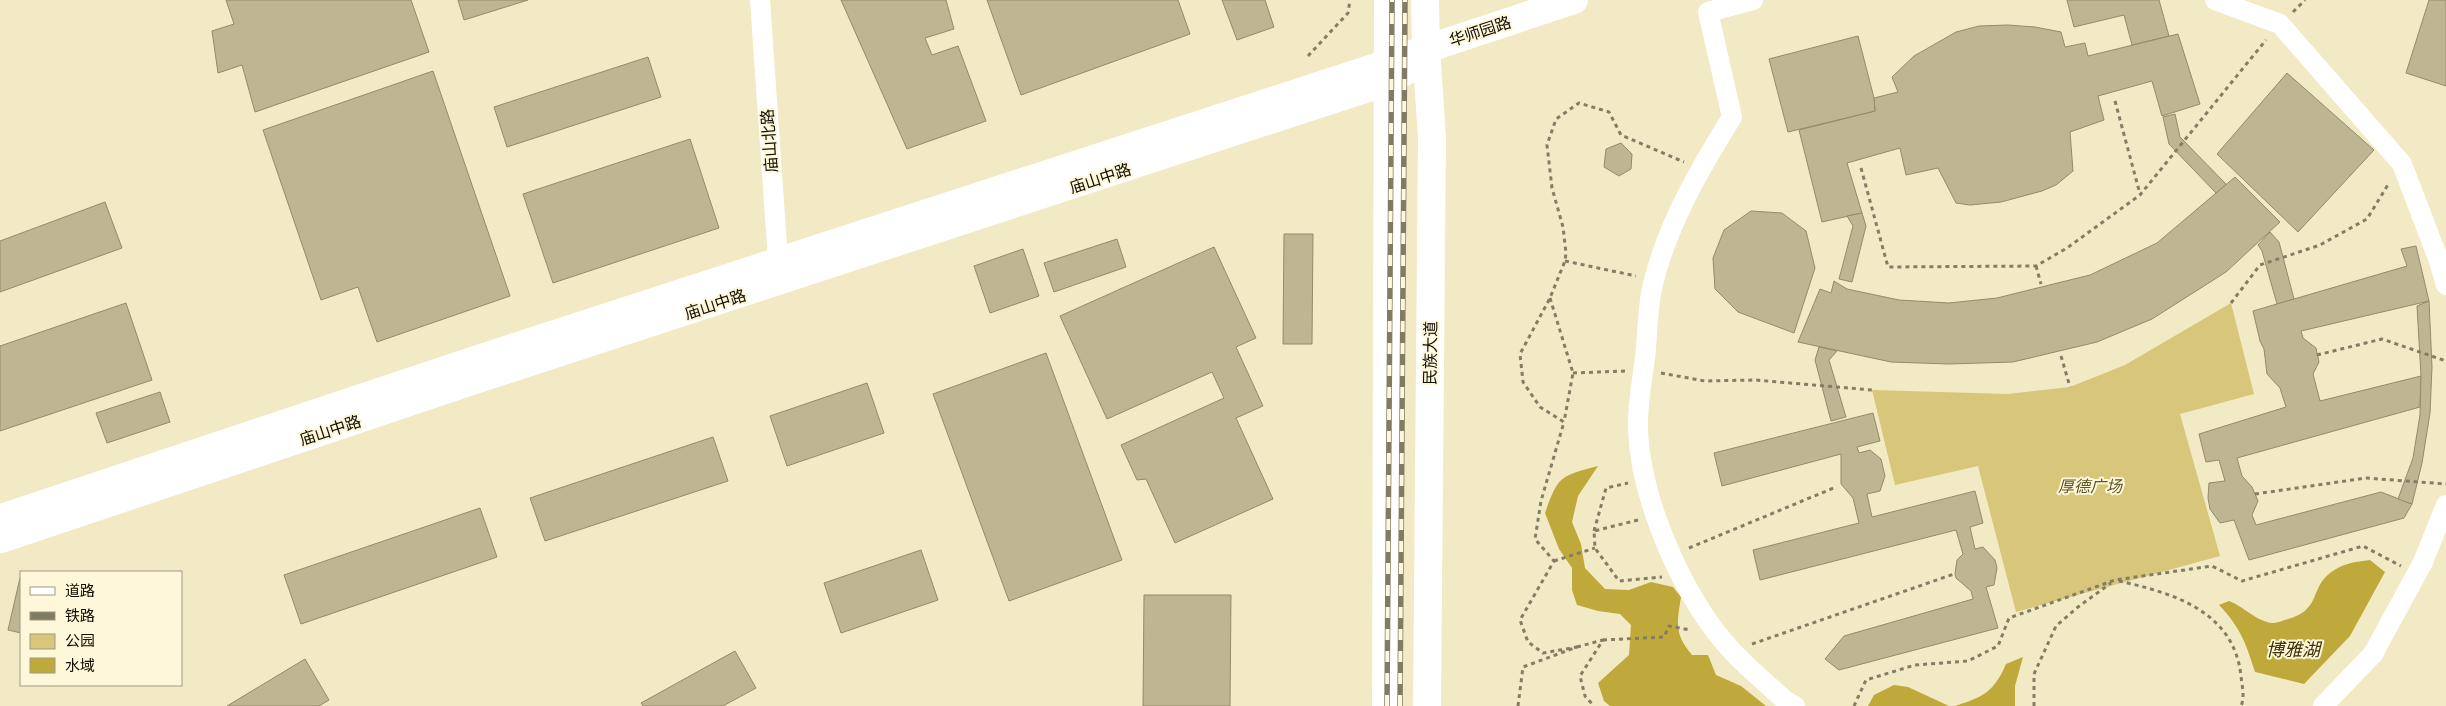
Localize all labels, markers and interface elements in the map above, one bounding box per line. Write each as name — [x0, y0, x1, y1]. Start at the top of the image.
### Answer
street label: 华师园路 — [1446, 12, 1514, 50]
street label: 庙山北路 — [757, 108, 781, 174]
street label: 庙山中路 — [1066, 159, 1134, 197]
street label: 庙山中路 — [681, 285, 749, 323]
street label: 民族大道 — [1419, 321, 1441, 385]
street label: 庙山中路 — [296, 411, 364, 449]
park label: 厚德广场 — [2058, 476, 2124, 496]
legend — [20, 571, 182, 686]
text: 道路 — [65, 581, 95, 600]
text: 铁路 — [65, 606, 95, 625]
text: 公园 — [65, 631, 95, 650]
water label: 博雅湖 — [2266, 639, 2323, 661]
text: 水域 — [65, 656, 95, 675]

